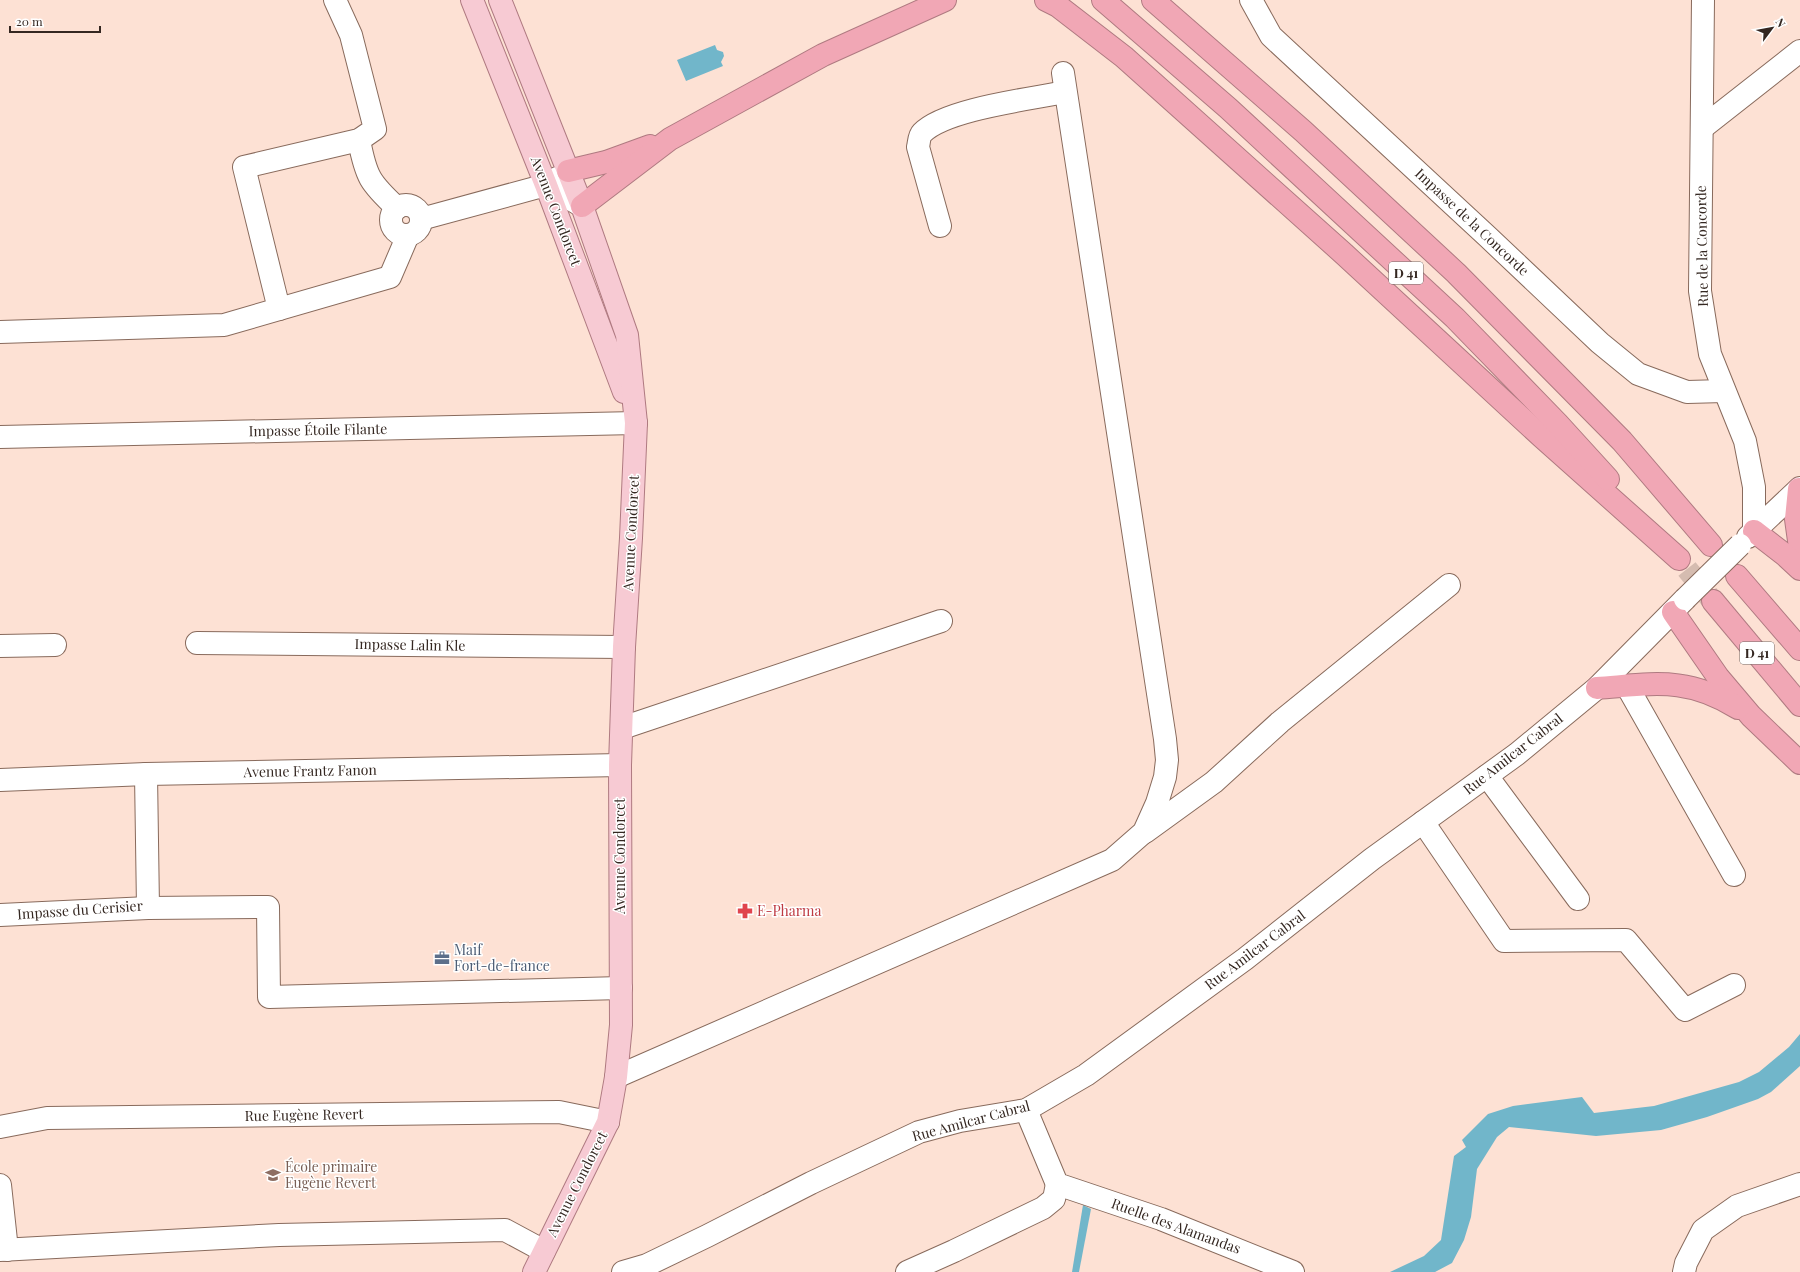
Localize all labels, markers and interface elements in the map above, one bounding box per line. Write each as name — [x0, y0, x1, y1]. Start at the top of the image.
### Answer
scale bar — [10, 8, 100, 34]
north arrow — [1752, 8, 1792, 48]
text: 20 m — [16, 13, 43, 29]
text: N — [1772, 15, 1789, 30]
street label: Avenue Condorcet — [526, 152, 586, 269]
street label: Impasse de la Concorde — [1411, 164, 1533, 279]
street label: Rue de la Concorde — [1691, 185, 1712, 307]
road number: D 41 — [1389, 262, 1423, 284]
street label: Impasse Étoile Filante — [249, 419, 387, 440]
street label: Avenue Condorcet — [618, 474, 643, 592]
street label: Impasse Lalin Kle — [355, 634, 465, 655]
road number: D 41 — [1740, 642, 1774, 664]
street label: Rue Amilcar Cabral — [1459, 709, 1566, 798]
street label: Avenue Frantz Fanon — [242, 760, 378, 781]
street label: Avenue Condorcet — [610, 797, 629, 915]
street label: Impasse du Cerisier — [17, 896, 144, 923]
place label: E-Pharma — [757, 901, 821, 920]
pharmacy icon: E-Pharma — [736, 902, 754, 920]
street label: Rue Amilcar Cabral — [1200, 905, 1309, 994]
place label: Maif Fort-de-france — [454, 940, 550, 975]
office icon: Maif Fort-de-france — [433, 949, 451, 967]
street label: Rue Amilcar Cabral — [910, 1096, 1032, 1145]
street label: Rue Eugène Revert — [244, 1104, 365, 1125]
street label: Avenue Condorcet — [541, 1127, 612, 1241]
place label: École primaire Eugène Revert — [285, 1157, 377, 1192]
school or university icon: École primaire Eugène Revert — [264, 1166, 282, 1184]
street label: Ruelle des Alamandas — [1109, 1193, 1243, 1258]

